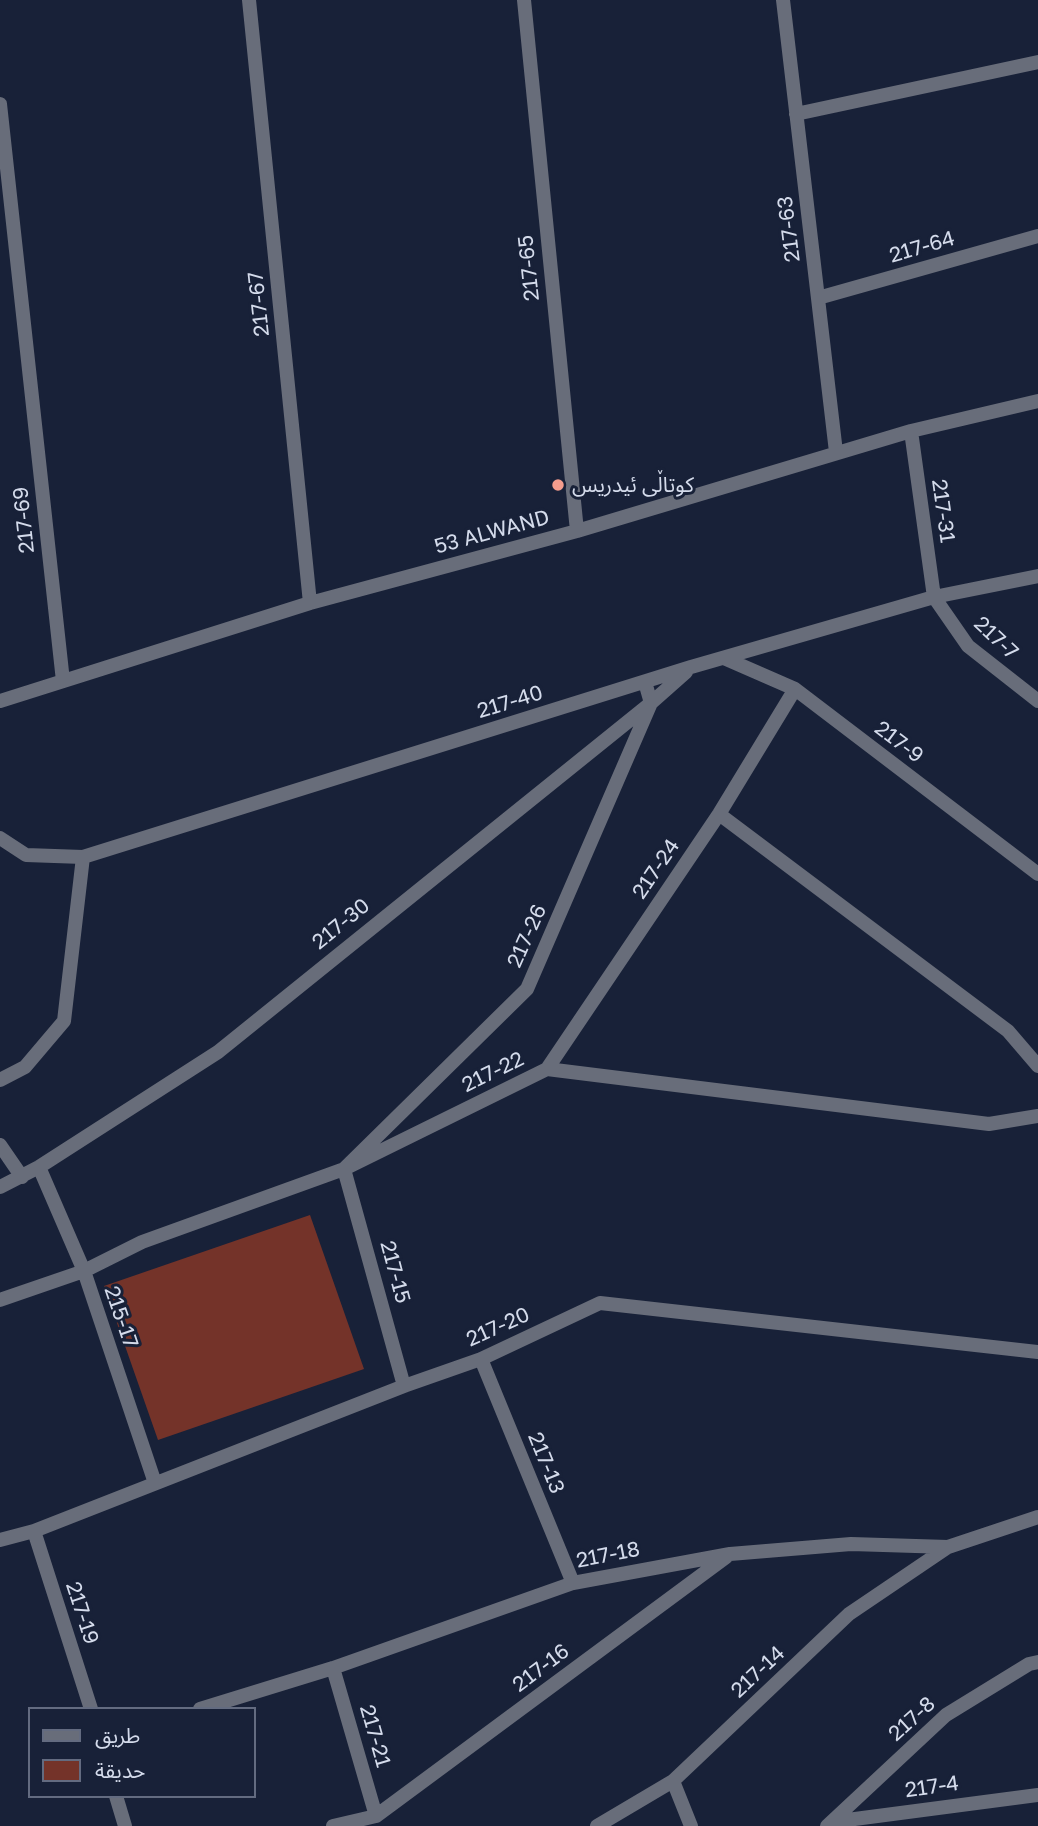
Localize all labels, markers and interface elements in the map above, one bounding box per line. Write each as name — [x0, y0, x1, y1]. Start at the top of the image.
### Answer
street label: 217-63 — [772, 194, 806, 264]
street label: 217-64 — [886, 226, 958, 268]
street label: 217-65 — [513, 234, 545, 302]
street label: 217-67 — [243, 270, 275, 338]
place label: کوتاڵی ئیدریس — [572, 472, 694, 498]
marker: کوتاڵی ئیدریس — [550, 477, 566, 493]
street label: 217-31 — [926, 478, 960, 544]
street label: 217-69 — [8, 485, 40, 555]
street label: 53 ALWAND — [432, 505, 552, 559]
street label: 217-7 — [969, 611, 1023, 665]
street label: 217-40 — [474, 680, 546, 724]
street label: 217-9 — [870, 716, 928, 768]
street label: 217-24 — [627, 834, 685, 904]
street label: 217-30 — [307, 893, 375, 955]
street label: 217-26 — [502, 901, 552, 971]
street label: 217-22 — [458, 1046, 528, 1098]
street label: 217-15 — [375, 1238, 415, 1306]
street label: 215-17 — [99, 1283, 143, 1351]
street label: 217-20 — [462, 1302, 534, 1352]
street label: 217-13 — [522, 1429, 570, 1497]
street label: 217-18 — [574, 1536, 642, 1574]
street label: 217-19 — [60, 1578, 104, 1648]
street label: 217-16 — [508, 1639, 574, 1697]
street label: 217-14 — [726, 1641, 790, 1703]
street label: 217-8 — [883, 1691, 941, 1747]
street label: 217-21 — [354, 1702, 396, 1770]
legend — [28, 1707, 256, 1798]
text: طريق — [95, 1722, 140, 1748]
text: حديقة — [95, 1757, 145, 1783]
street label: 217-4 — [903, 1771, 961, 1803]

